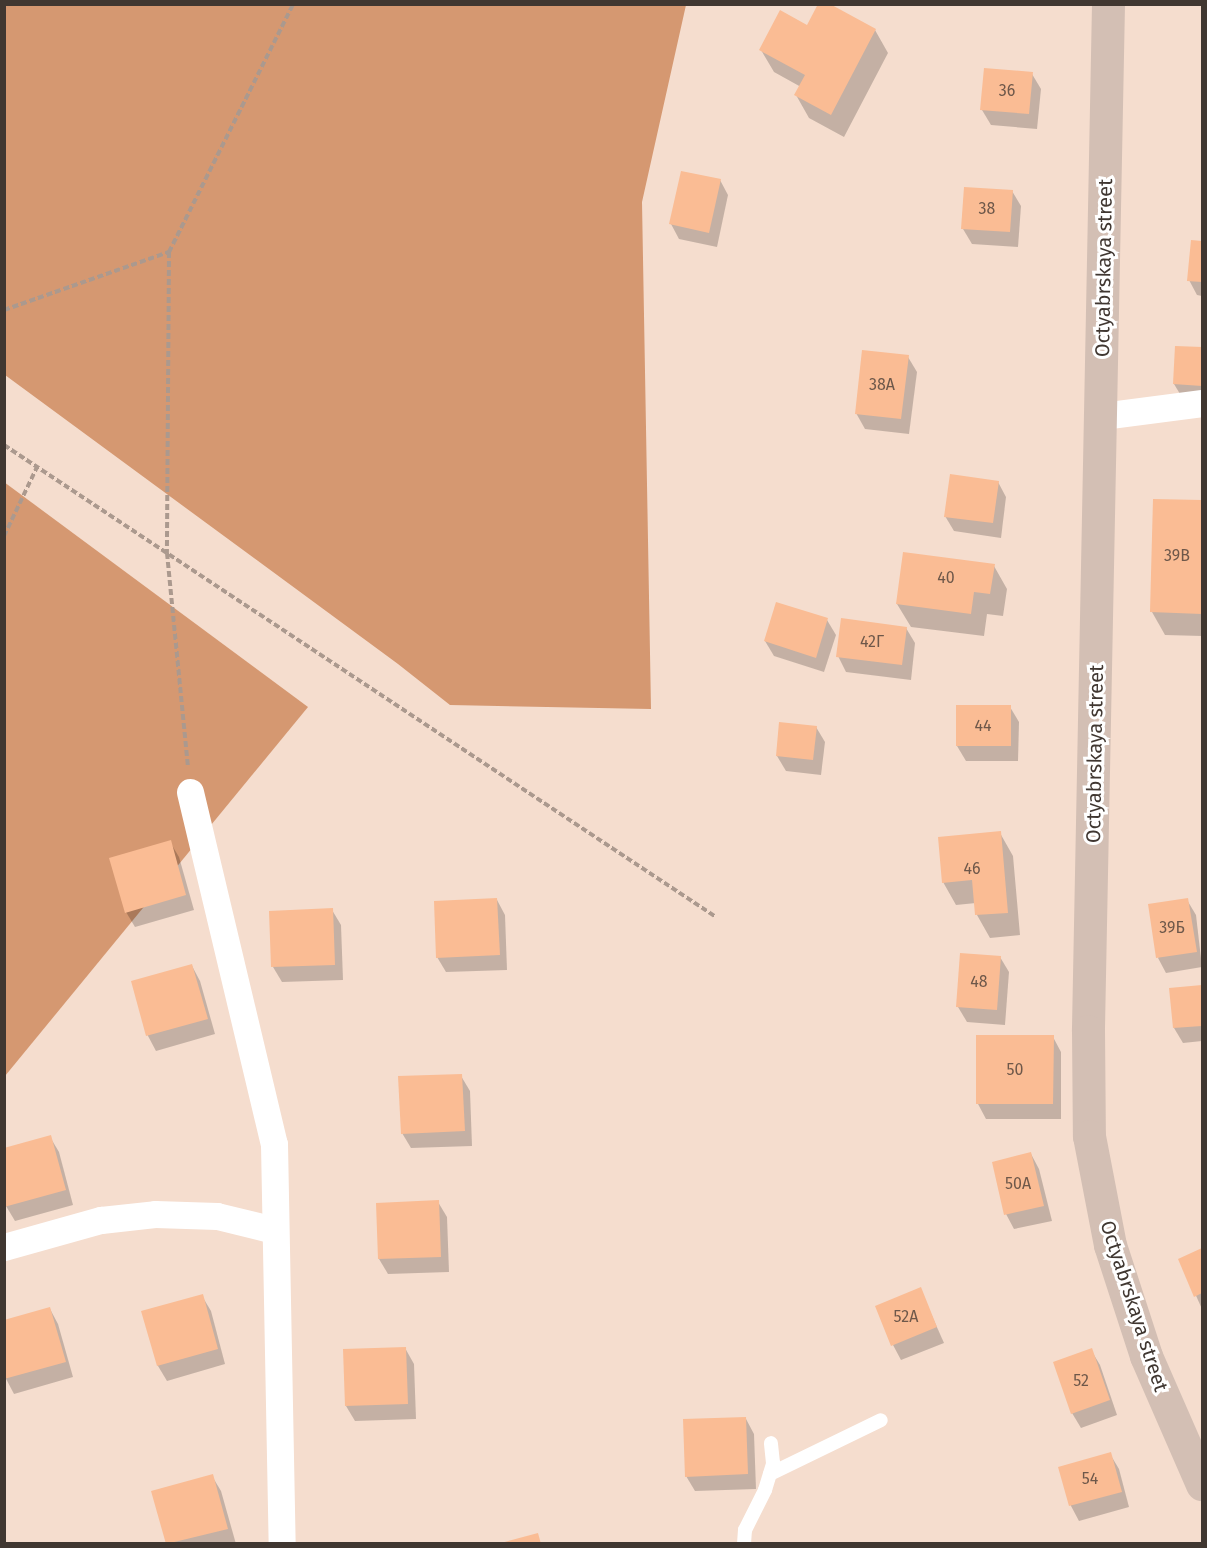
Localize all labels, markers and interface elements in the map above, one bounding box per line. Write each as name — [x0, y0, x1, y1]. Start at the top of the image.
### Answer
house number: 36 — [999, 81, 1015, 101]
street label: Octyabrskaya street — [1090, 179, 1118, 357]
house number: 38 — [979, 199, 995, 219]
house number: 38А — [869, 375, 895, 395]
house number: 39В — [1164, 546, 1190, 566]
house number: 40 — [937, 568, 955, 588]
house number: 42Г — [860, 632, 884, 652]
street label: Octyabrskaya street — [1081, 665, 1109, 843]
house number: 44 — [974, 716, 992, 736]
house number: 46 — [963, 859, 981, 879]
house number: 39Б — [1159, 918, 1185, 938]
house number: 48 — [970, 972, 988, 992]
house number: 50 — [1007, 1060, 1023, 1080]
house number: 50А — [1005, 1174, 1031, 1194]
street label: Octyabrskaya street — [1095, 1217, 1173, 1395]
house number: 52А — [894, 1307, 918, 1327]
house number: 52 — [1073, 1371, 1089, 1391]
house number: 54 — [1082, 1469, 1098, 1489]

